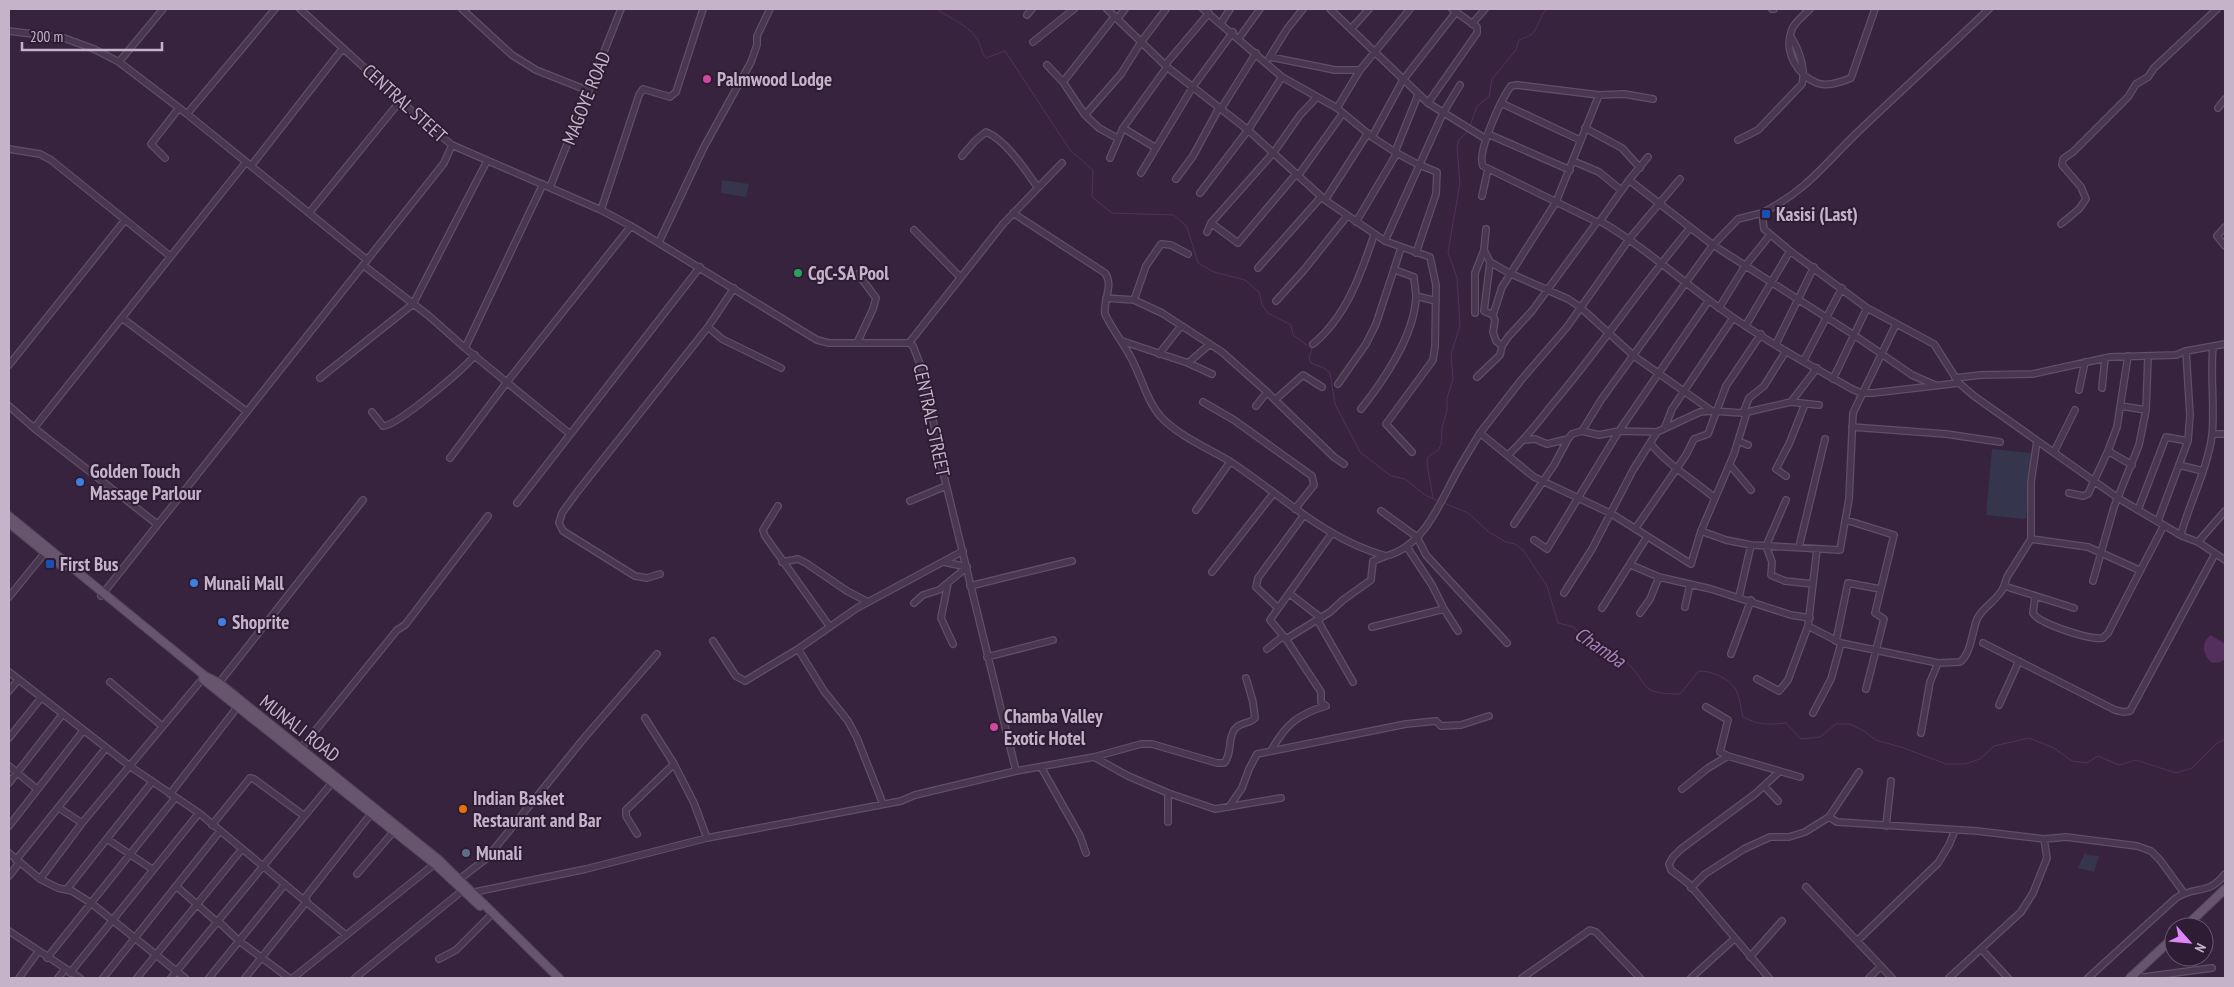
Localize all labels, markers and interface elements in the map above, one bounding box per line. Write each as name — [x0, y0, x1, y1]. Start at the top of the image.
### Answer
scale bar — [22, 20, 162, 52]
text: 200 m — [30, 27, 63, 46]
street label: MAGOYE ROAD — [556, 48, 616, 148]
street label: CENTRAL STEET — [358, 59, 453, 148]
place label: Palmwood Lodge — [717, 67, 832, 91]
marker: Palmwood Lodge — [701, 73, 713, 85]
place label: Kasisi (Last) — [1776, 202, 1858, 226]
marker: Kasisi (Last) — [1760, 208, 1772, 220]
place label: CgC-SA Pool — [808, 261, 889, 285]
marker: CgC-SA Pool — [792, 267, 804, 279]
street label: CENTRAL STREET — [908, 361, 956, 479]
place label: Golden Touch Massage Parlour — [90, 459, 202, 505]
marker: Golden Touch Massage Parlour — [74, 476, 86, 488]
place label: First Bus — [60, 552, 119, 576]
marker: First Bus — [44, 558, 56, 570]
place label: Munali Mall — [204, 571, 284, 595]
marker: Munali Mall — [188, 577, 200, 589]
place label: Shoprite — [232, 610, 289, 634]
marker: Shoprite — [216, 616, 228, 628]
water label: Chamba — [1570, 621, 1631, 674]
street label: MUNALI ROAD — [255, 689, 345, 767]
place label: Chamba Valley Exotic Hotel — [1004, 704, 1103, 750]
marker: Chamba Valley Exotic Hotel — [988, 721, 1000, 733]
place label: Indian Basket Restaurant and Bar — [473, 786, 602, 832]
marker: Indian Basket Restaurant and Bar — [457, 803, 469, 815]
place label: Munali — [476, 841, 522, 865]
marker: Munali — [460, 847, 472, 859]
north arrow — [2164, 917, 2214, 967]
text: N — [2191, 940, 2210, 955]

